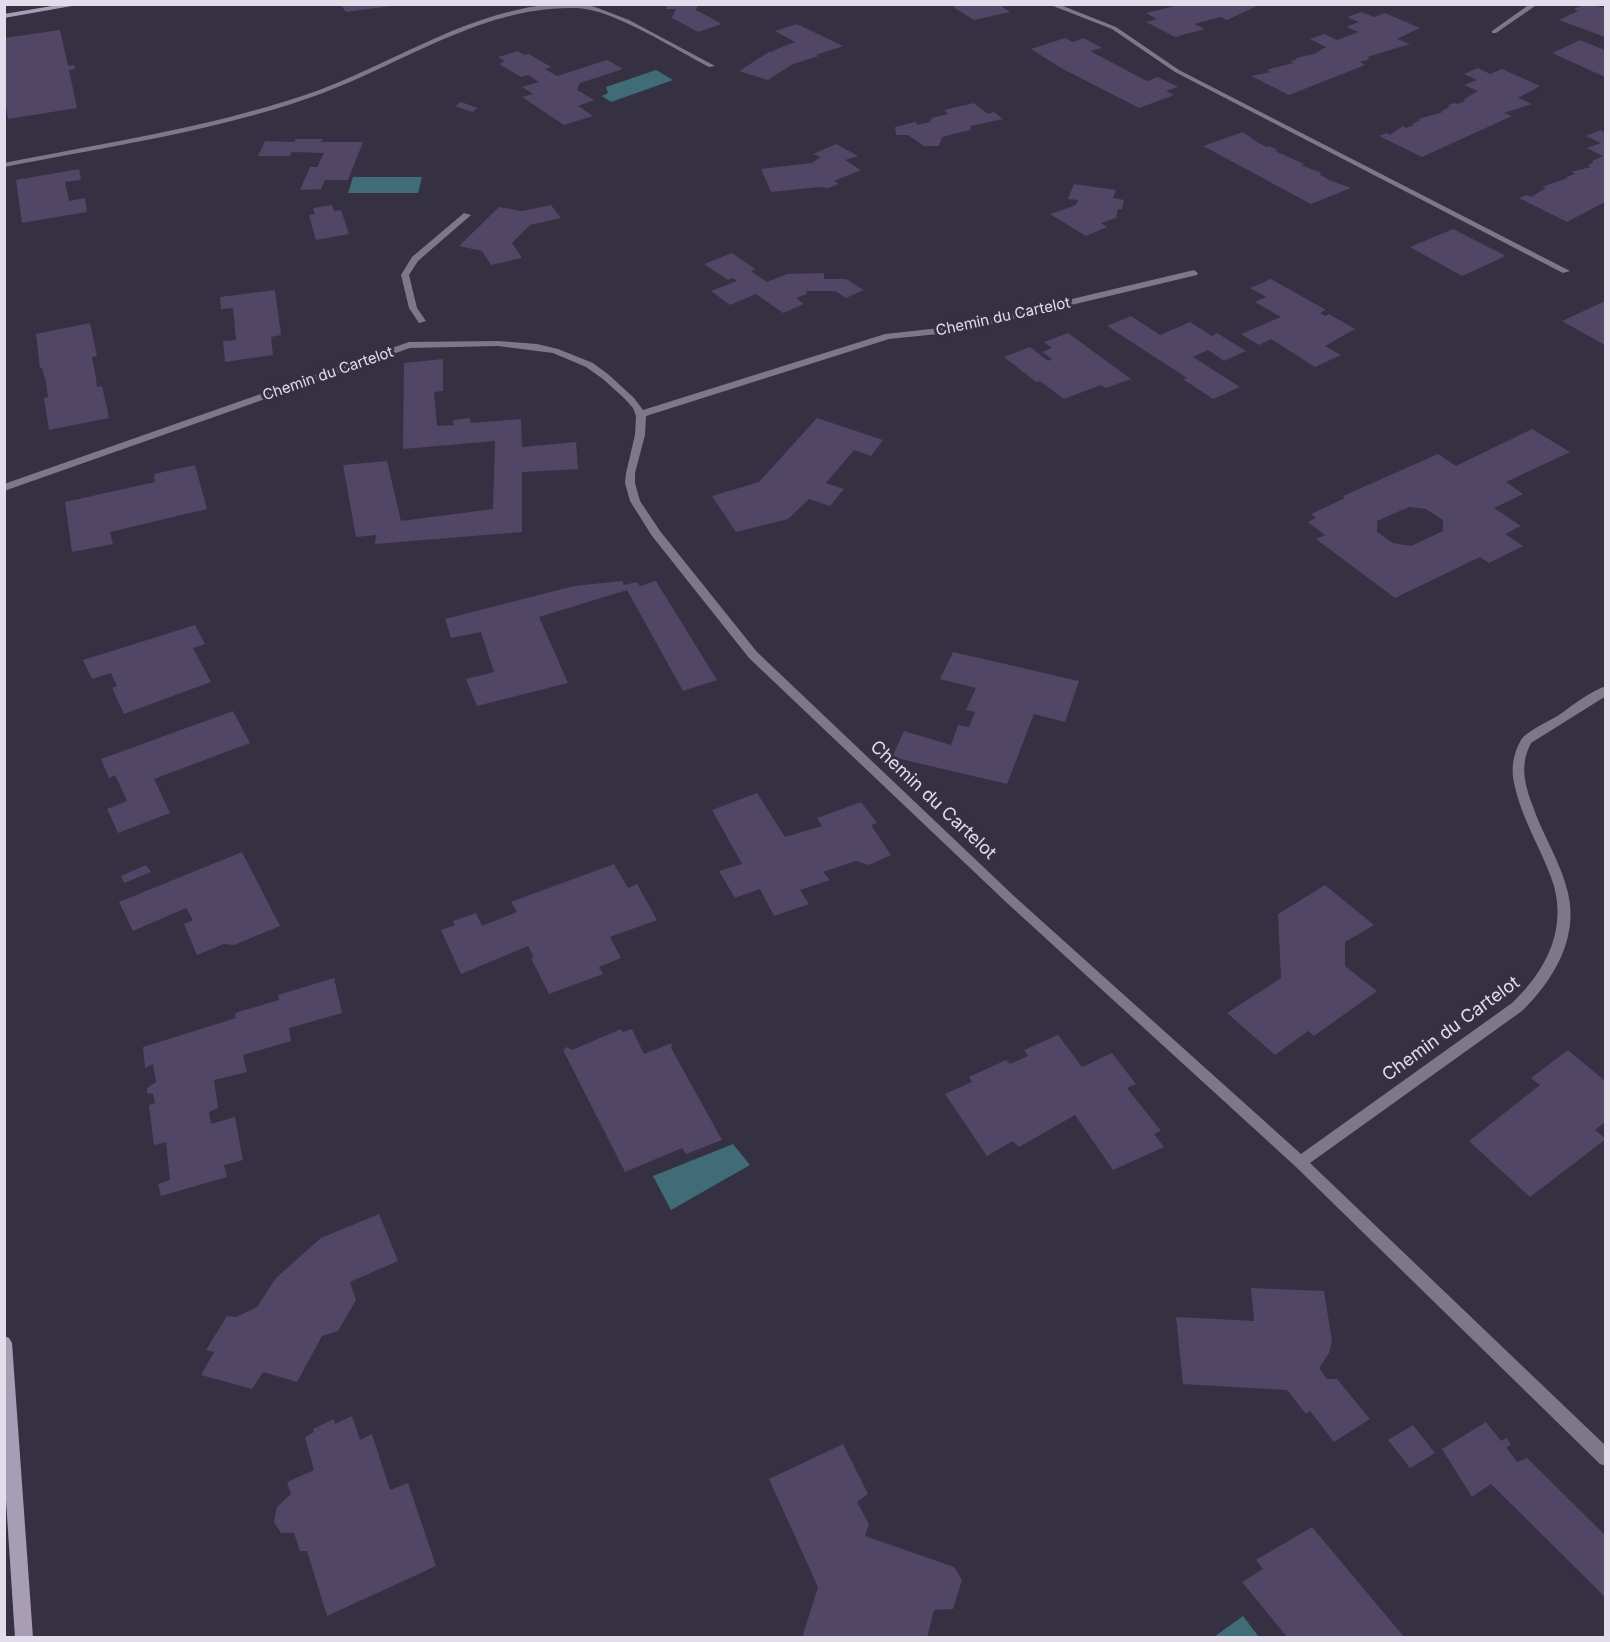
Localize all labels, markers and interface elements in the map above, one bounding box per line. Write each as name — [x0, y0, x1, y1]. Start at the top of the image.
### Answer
street label: Chemin du Cartelot — [934, 294, 1072, 340]
street label: Chemin du Cartelot — [260, 343, 396, 405]
street label: Chemin du Cartelot — [866, 736, 1000, 864]
street label: Chemin du Cartelot — [1378, 972, 1524, 1086]

